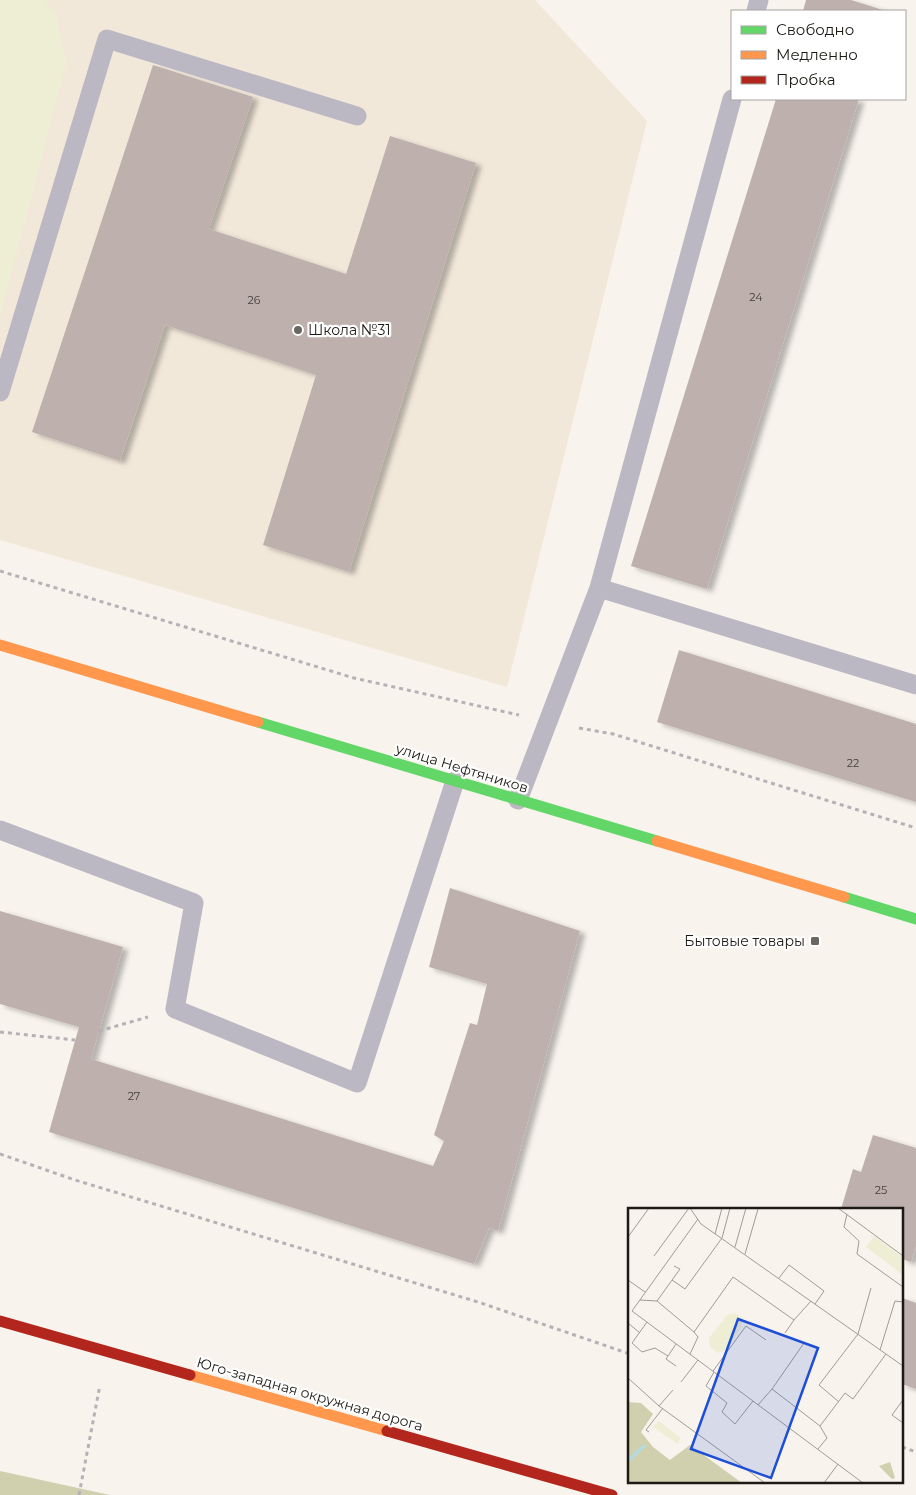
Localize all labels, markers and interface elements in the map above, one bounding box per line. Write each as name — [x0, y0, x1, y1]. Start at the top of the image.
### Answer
legend — [731, 10, 906, 100]
text: Свободно — [776, 20, 854, 39]
text: Медленно — [776, 45, 858, 64]
text: Пробка — [776, 70, 835, 89]
house number: 24 — [749, 290, 763, 304]
house number: 26 — [248, 293, 261, 307]
place label: Школа №31 — [308, 321, 391, 339]
marker: Школа №31 — [292, 324, 304, 336]
street label: улица Нефтяников — [393, 739, 530, 797]
house number: 22 — [847, 756, 859, 770]
place label: Бытовые товары — [684, 932, 805, 950]
marker: Бытовые товары — [809, 935, 821, 947]
house number: 27 — [128, 1089, 140, 1103]
house number: 25 — [875, 1183, 887, 1197]
inset map — [628, 1208, 904, 1482]
street label: Юго-западная окружная дорога — [195, 1353, 425, 1435]

